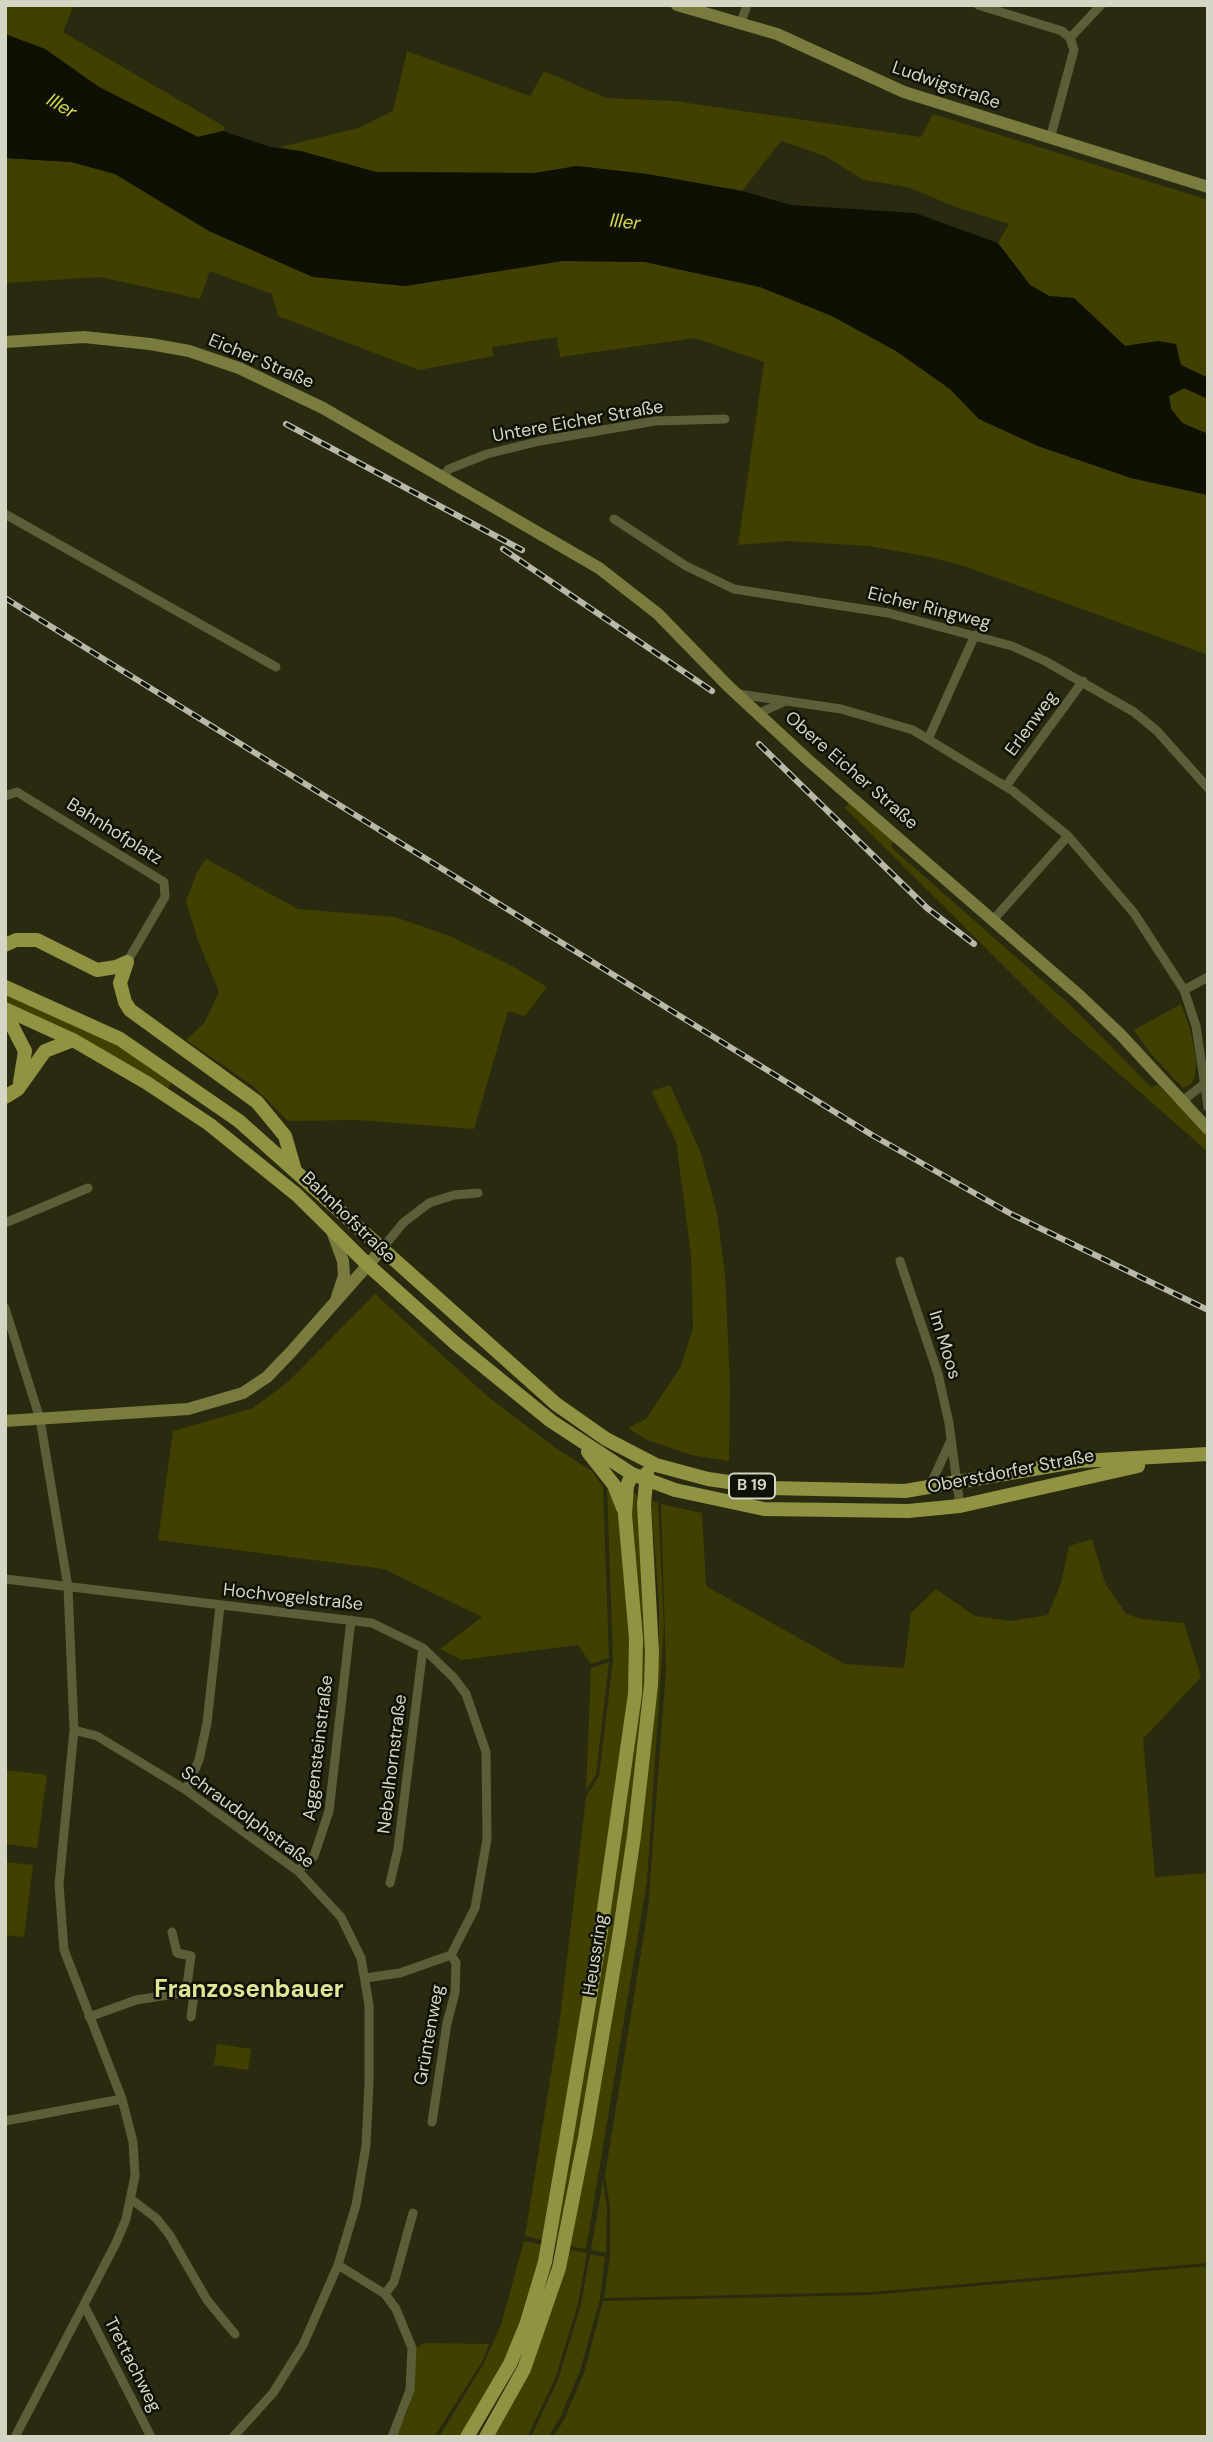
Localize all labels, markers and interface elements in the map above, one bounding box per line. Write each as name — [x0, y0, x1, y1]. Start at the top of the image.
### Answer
street label: Ludwigstraße — [889, 57, 1003, 115]
water label: Iller — [42, 89, 80, 125]
water label: Iller — [608, 210, 642, 236]
street label: Eicher Straße — [205, 330, 317, 394]
street label: Untere Eicher Straße — [491, 396, 665, 448]
street label: Eicher Ringweg — [865, 583, 993, 635]
street label: Erlenweg — [1001, 687, 1063, 761]
street label: Obere Eicher Straße — [780, 707, 922, 835]
street label: Bahnhofplatz — [62, 794, 166, 870]
street label: Bahnhofstraße — [297, 1168, 399, 1268]
street label: Im Moos — [923, 1308, 965, 1382]
street label: Oberstdorfer Straße — [926, 1445, 1096, 1499]
road number: B 19 — [729, 1474, 775, 1498]
street label: Hochvogelstraße — [222, 1580, 364, 1616]
street label: Aggensteinstraße — [299, 1674, 339, 1822]
street label: Nebelhornstraße — [374, 1693, 412, 1835]
street label: Schraudolphstraße — [176, 1762, 318, 1874]
street label: Heussring — [579, 1913, 613, 1997]
district label: Franzosenbauer — [154, 1977, 344, 2005]
street label: Grüntenweg — [411, 1983, 449, 2087]
street label: Trettachweg — [99, 2314, 165, 2416]

